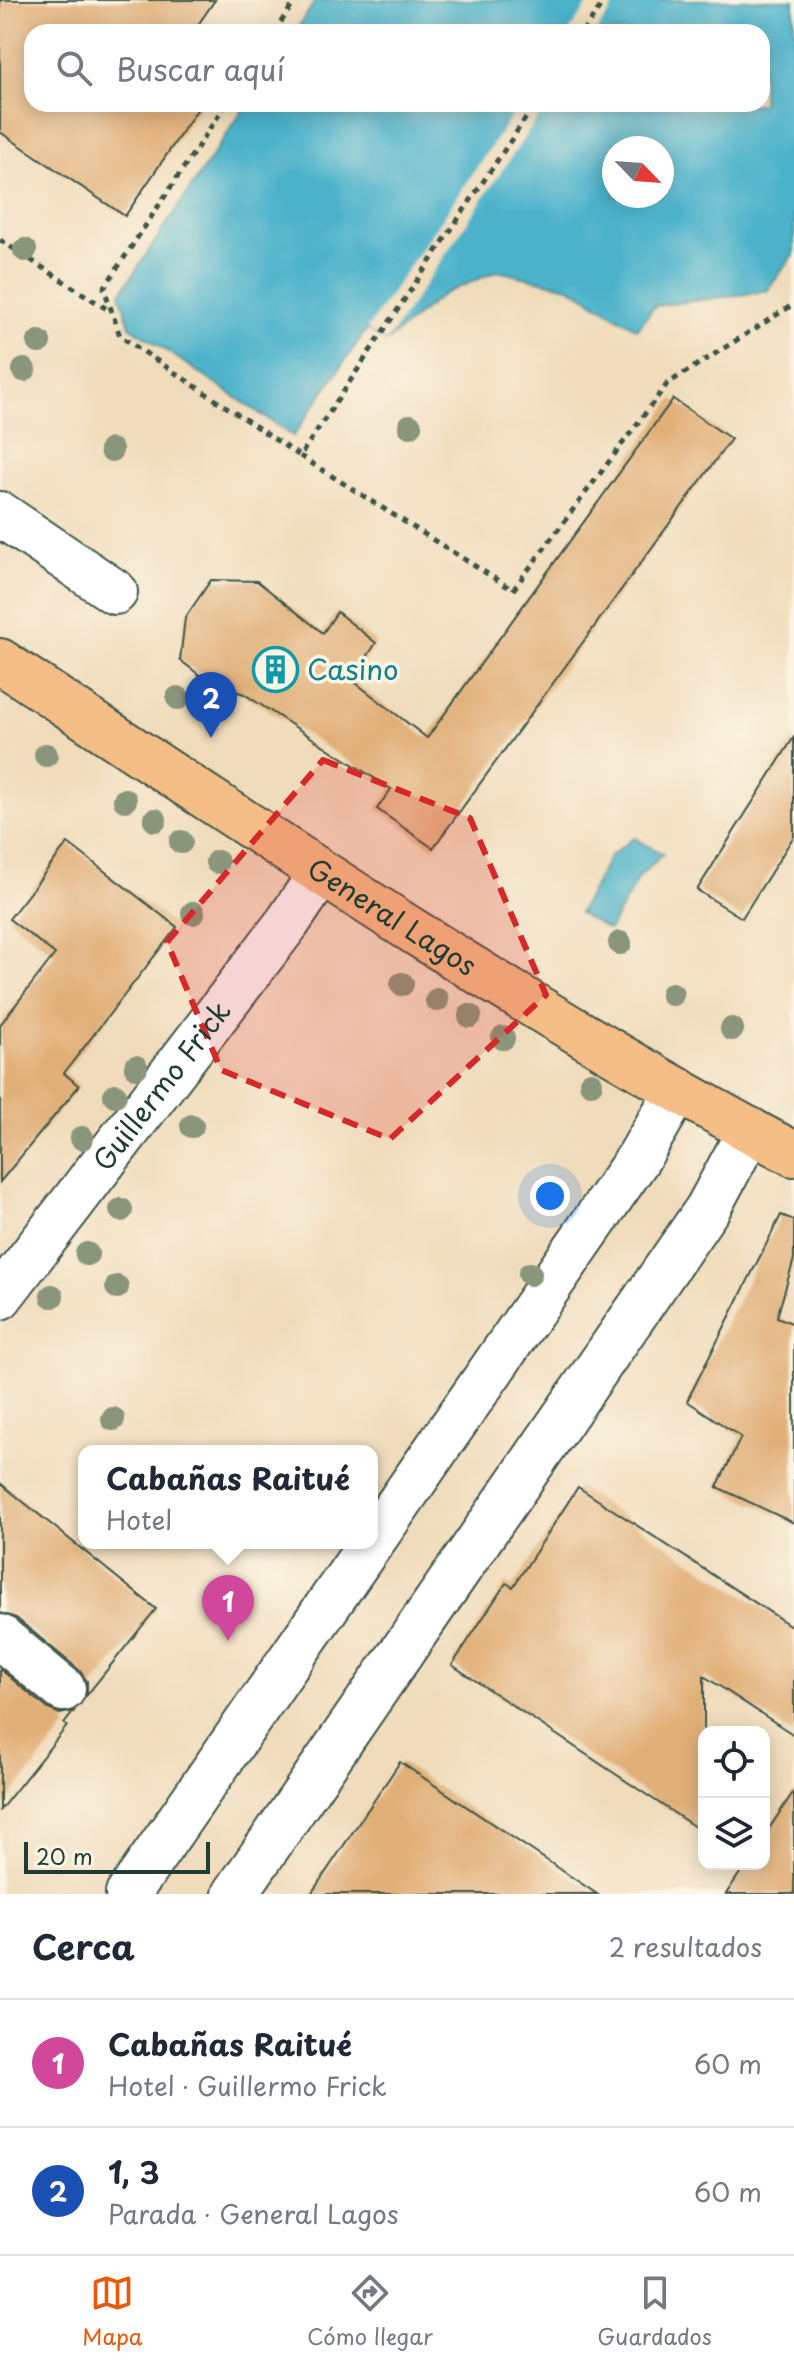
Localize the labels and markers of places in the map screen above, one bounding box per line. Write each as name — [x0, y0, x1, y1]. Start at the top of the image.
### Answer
building icon: Casino — [252, 646, 300, 694]
place label: Casino — [307, 647, 399, 690]
pin: 2 — [185, 672, 237, 738]
pin: 1 — [202, 1575, 254, 1641]

